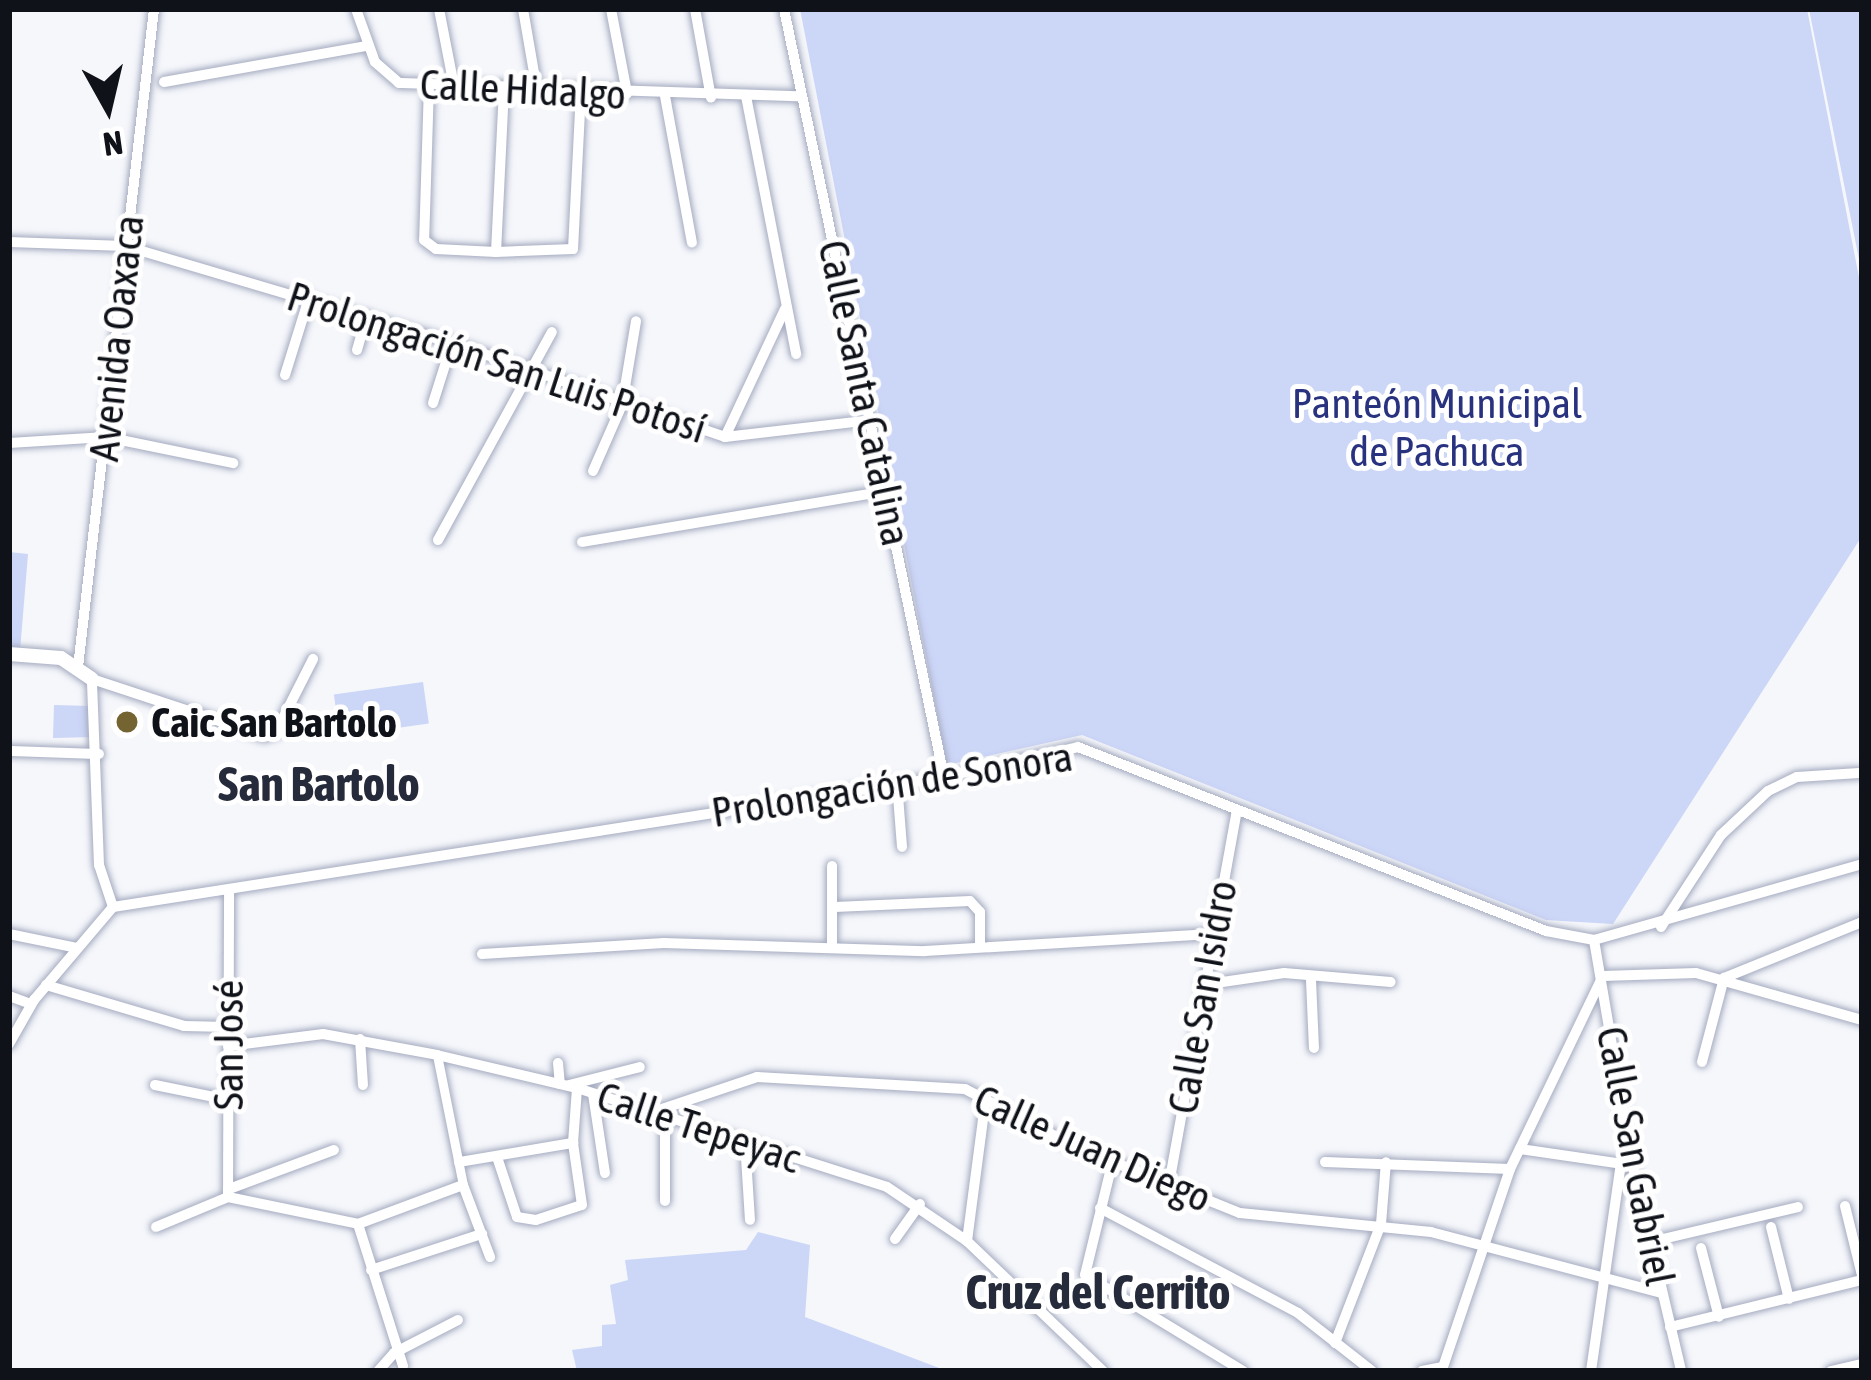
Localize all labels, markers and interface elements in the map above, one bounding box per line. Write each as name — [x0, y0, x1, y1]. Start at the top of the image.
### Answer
north arrow — [48, 48, 168, 168]
street label: Calle Hidalgo — [419, 58, 627, 120]
text: N — [101, 123, 125, 164]
street label: Avenida Oaxaca — [78, 212, 154, 464]
street label: Calle Santa Catalina — [808, 236, 922, 550]
street label: Prolongación San Luis Potosí — [281, 270, 713, 454]
park label: Panteón Municipal de Pachuca — [1292, 378, 1582, 476]
place label: Caic San Bartolo — [151, 697, 397, 747]
marker: Caic San Bartolo — [114, 709, 140, 735]
street label: Prolongación de Sonora — [708, 731, 1076, 837]
district label: San Bartolo — [218, 755, 420, 813]
street label: Calle San Isidro — [1157, 877, 1247, 1117]
street label: San José — [203, 980, 253, 1110]
street label: Calle San Gabriel — [1586, 1022, 1686, 1290]
street label: Calle Tepeyac — [591, 1070, 807, 1184]
street label: Calle Juan Diego — [967, 1073, 1219, 1223]
district label: Cruz del Cerrito — [965, 1263, 1231, 1321]

